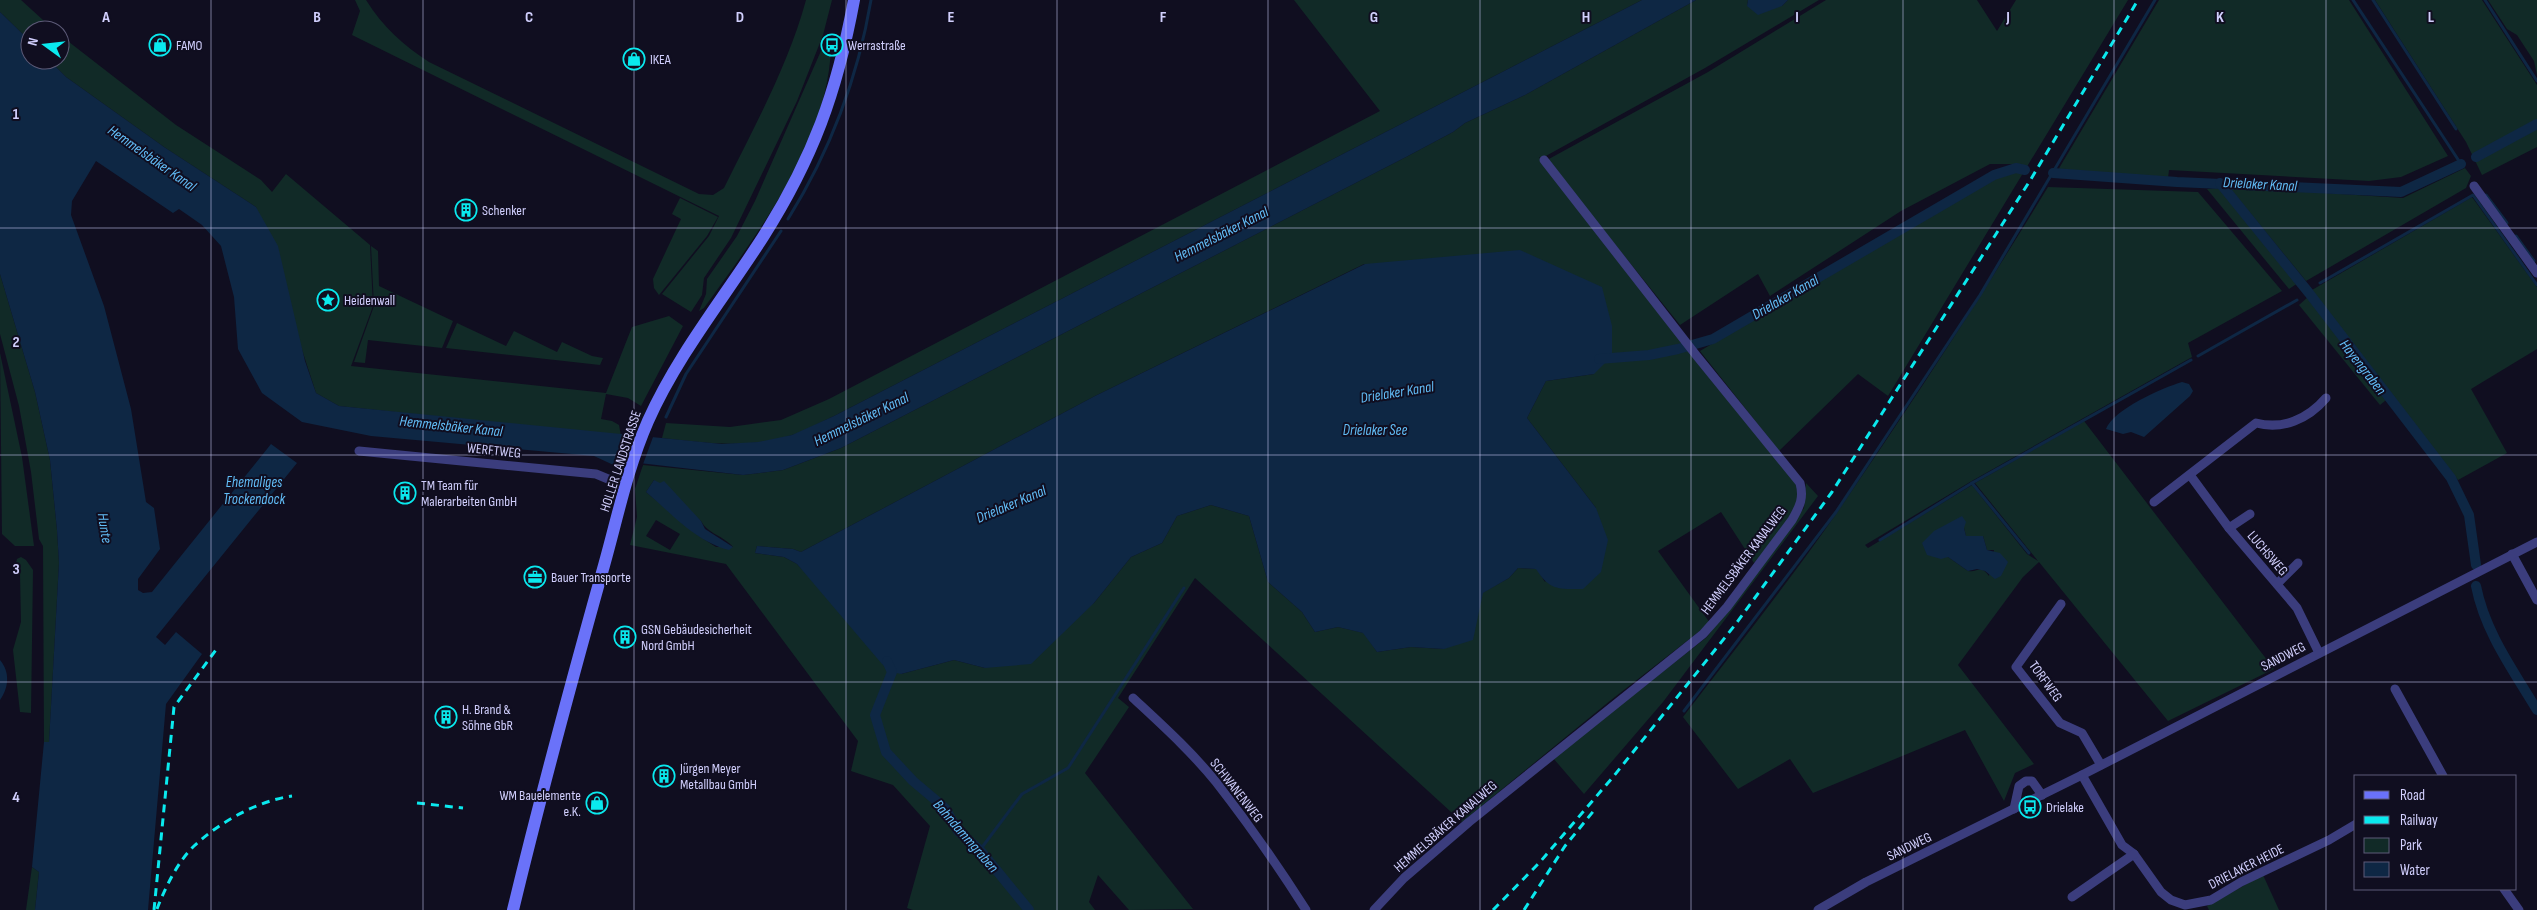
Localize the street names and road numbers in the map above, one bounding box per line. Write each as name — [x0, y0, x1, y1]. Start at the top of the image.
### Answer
street label: HOLLER LANDSTRASSE — [596, 408, 645, 514]
street label: WERFTWEG — [466, 439, 522, 462]
street label: HEMMELSBÄKER KANALWEG — [1697, 503, 1790, 618]
street label: LUCHSWEG — [2244, 528, 2292, 579]
street label: SANDWEG — [2258, 638, 2308, 675]
street label: TORFWEG — [2025, 658, 2066, 705]
street label: SCHWANENWEG — [1206, 755, 1267, 826]
street label: HEMMELSBÄKER KANALWEG — [1390, 777, 1500, 876]
street label: SANDWEG — [1884, 828, 1934, 865]
street label: DRIELAKER HEIDE — [2206, 840, 2287, 893]

